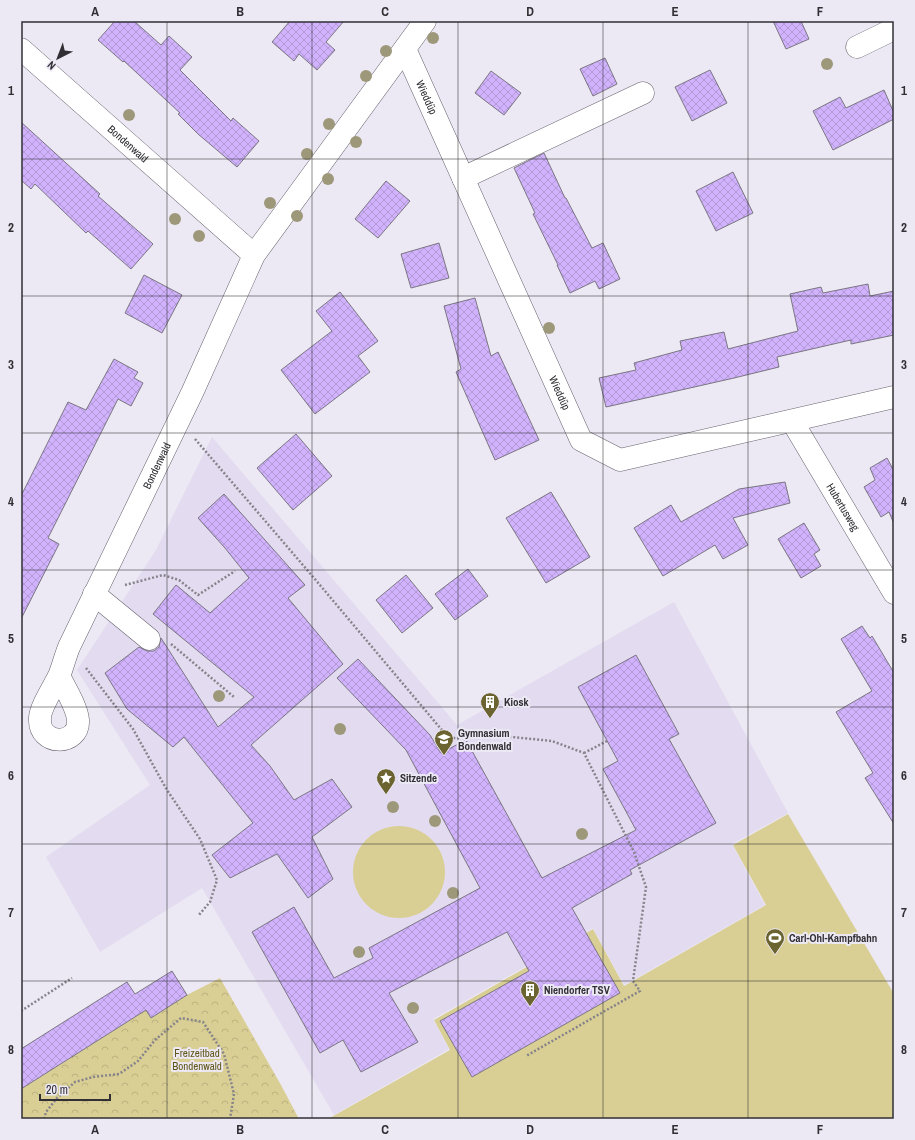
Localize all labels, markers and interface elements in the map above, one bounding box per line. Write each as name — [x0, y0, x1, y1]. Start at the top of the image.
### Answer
text: A — [91, 3, 99, 20]
text: B — [236, 3, 244, 20]
text: C — [381, 3, 389, 20]
text: D — [526, 3, 534, 20]
text: E — [671, 3, 679, 20]
text: F — [817, 3, 824, 20]
north arrow — [38, 38, 78, 78]
text: N — [44, 58, 58, 73]
street label: Wieddüp — [413, 78, 441, 117]
text: 1 — [8, 82, 14, 99]
text: 1 — [901, 82, 907, 99]
street label: Bondenwald — [105, 122, 151, 165]
text: 2 — [8, 219, 14, 236]
text: 2 — [901, 219, 907, 236]
text: 3 — [8, 356, 14, 373]
text: 3 — [901, 356, 907, 373]
street label: Wieddüp — [546, 373, 574, 412]
street label: Bondenwald — [140, 440, 174, 491]
street label: Hubertusweg — [823, 481, 863, 533]
text: 4 — [8, 493, 14, 510]
text: 4 — [901, 493, 907, 510]
text: 5 — [8, 630, 14, 647]
text: 5 — [901, 630, 907, 647]
building icon: Kiosk — [479, 691, 501, 719]
place label: Kiosk — [504, 695, 530, 709]
place label: Gymnasium Bondenwald — [458, 726, 512, 753]
school or university icon: Gymnasium Bondenwald — [433, 728, 455, 756]
text: 6 — [8, 767, 14, 784]
place icon: Sitzende — [375, 767, 397, 795]
text: 6 — [901, 767, 907, 784]
place label: Sitzende — [400, 771, 437, 785]
text: 7 — [8, 904, 14, 921]
text: 7 — [901, 904, 907, 921]
sports icon: Carl-Ohl-Kampfbahn — [764, 927, 786, 955]
place label: Carl-Ohl-Kampfbahn — [789, 931, 877, 945]
building icon: Niendorfer TSV — [519, 979, 541, 1007]
place label: Niendorfer TSV — [544, 983, 611, 997]
text: 8 — [8, 1041, 14, 1058]
text: 8 — [901, 1041, 907, 1058]
park label: Freizeitbad Bondenwald — [172, 1046, 222, 1073]
scale bar — [40, 1076, 110, 1102]
text: 20 m — [46, 1082, 68, 1098]
text: A — [91, 1121, 99, 1138]
text: B — [236, 1121, 244, 1138]
text: C — [381, 1121, 389, 1138]
text: D — [526, 1121, 534, 1138]
text: E — [671, 1121, 679, 1138]
text: F — [817, 1121, 824, 1138]

